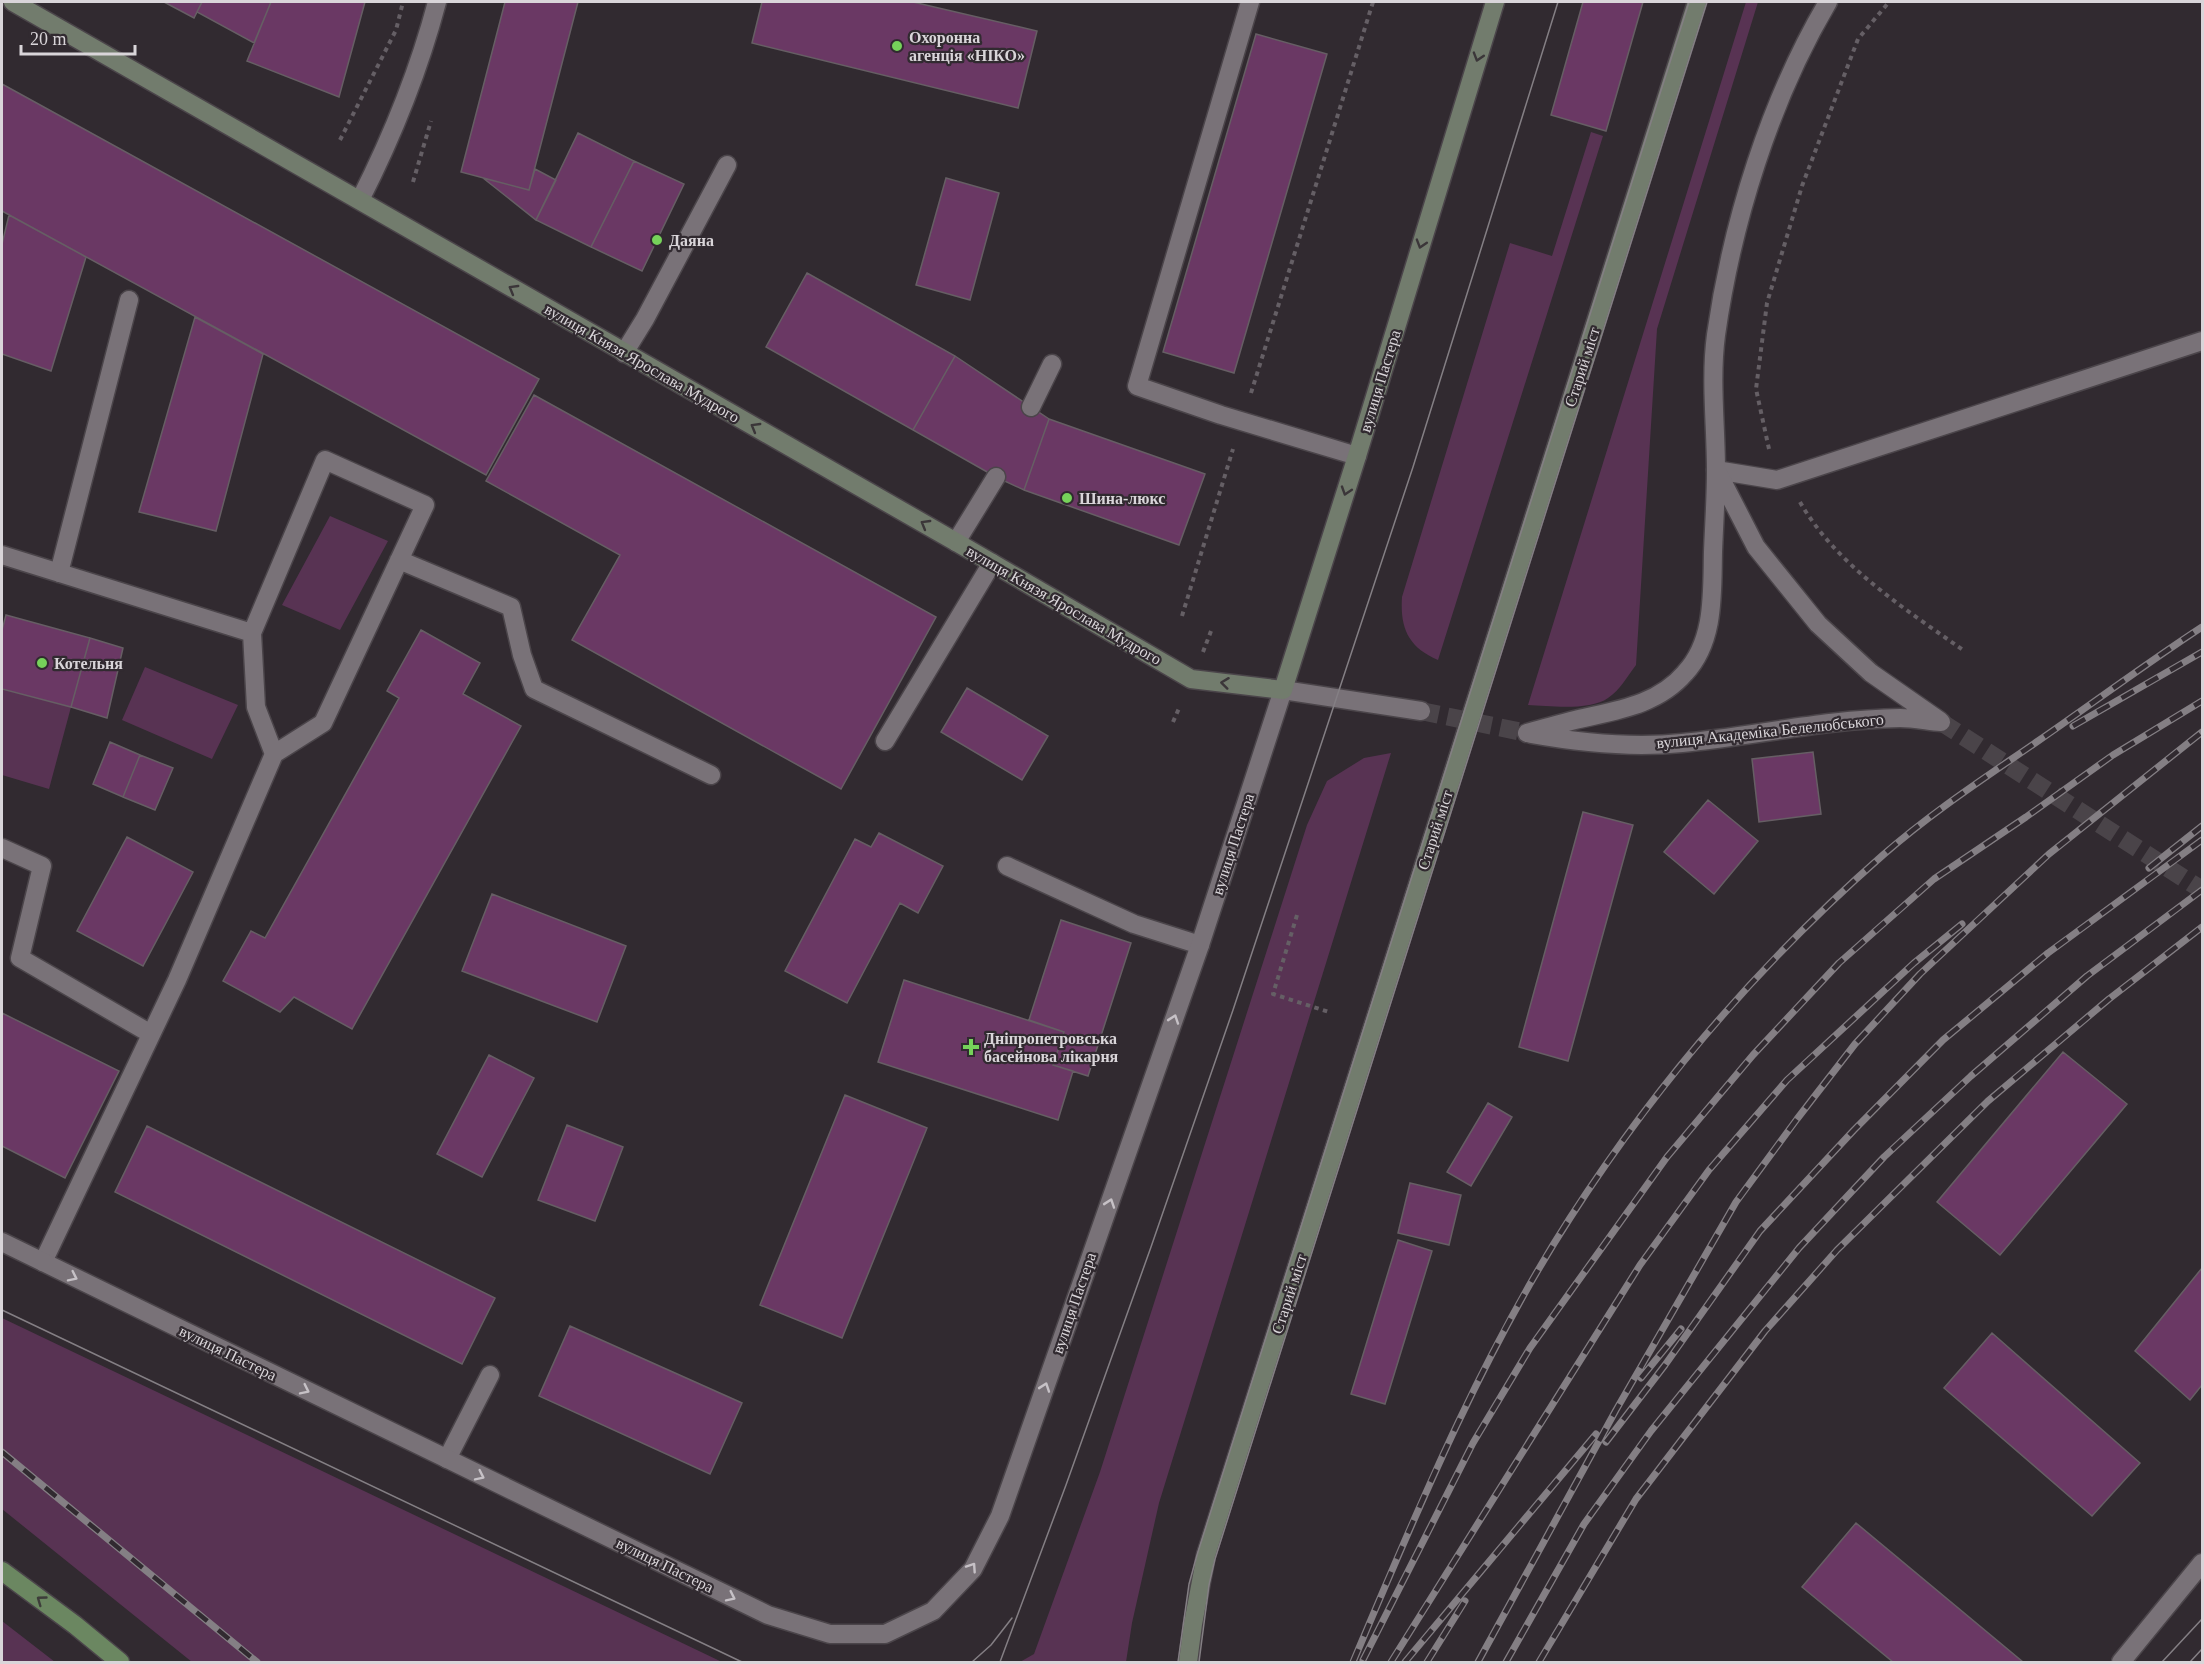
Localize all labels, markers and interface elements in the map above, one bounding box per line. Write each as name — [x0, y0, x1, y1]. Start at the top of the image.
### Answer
scale bar — [21, 18, 135, 56]
text: 20 m — [30, 29, 67, 49]
place label: Охоронна агенція «НІКО» — [909, 29, 1025, 64]
marker: Охоронна агенція «НІКО» — [890, 39, 904, 53]
one-way arrow — [1473, 52, 1485, 62]
place label: Даяна — [669, 232, 714, 250]
marker: Даяна — [650, 233, 664, 247]
one-way arrow — [1416, 238, 1428, 249]
one-way arrow — [509, 284, 519, 296]
street label: вулиця Князя Ярослава Мудрого — [541, 300, 742, 427]
street label: Старий міст — [1561, 325, 1604, 409]
street label: вулиця Пастера — [1356, 328, 1405, 434]
one-way arrow — [751, 423, 762, 435]
one-way arrow — [1341, 485, 1353, 496]
place label: Шина-люкс — [1079, 490, 1165, 507]
marker: Шина-люкс — [1060, 491, 1074, 505]
one-way arrow — [921, 520, 931, 531]
street label: вулиця Князя Ярослава Мудрого — [963, 542, 1164, 669]
place label: Котельня — [54, 655, 123, 672]
marker: Котельня — [35, 656, 49, 670]
one-way arrow — [1220, 677, 1229, 690]
street label: вулиця Академіка Белелюбського — [1656, 711, 1885, 752]
street label: Старий міст — [1414, 788, 1457, 872]
street label: вулиця Пастера — [1209, 791, 1258, 897]
one-way arrow — [1167, 1015, 1180, 1025]
place label: Дніпропетровська басейнова лікарня — [984, 1030, 1119, 1066]
marker: Дніпропетровська басейнова лікарня — [962, 1038, 980, 1056]
one-way arrow — [1102, 1198, 1115, 1209]
street label: вулиця Пастера — [1049, 1250, 1100, 1356]
street label: Старий міст — [1268, 1252, 1311, 1336]
one-way arrow — [67, 1270, 78, 1281]
street label: вулиця Пастера — [176, 1322, 279, 1385]
one-way arrow — [1037, 1382, 1050, 1393]
one-way arrow — [299, 1383, 310, 1395]
one-way arrow — [474, 1468, 485, 1480]
street label: вулиця Пастера — [613, 1534, 716, 1597]
one-way arrow — [965, 1563, 976, 1574]
one-way arrow — [725, 1590, 736, 1602]
one-way arrow — [37, 1597, 48, 1608]

